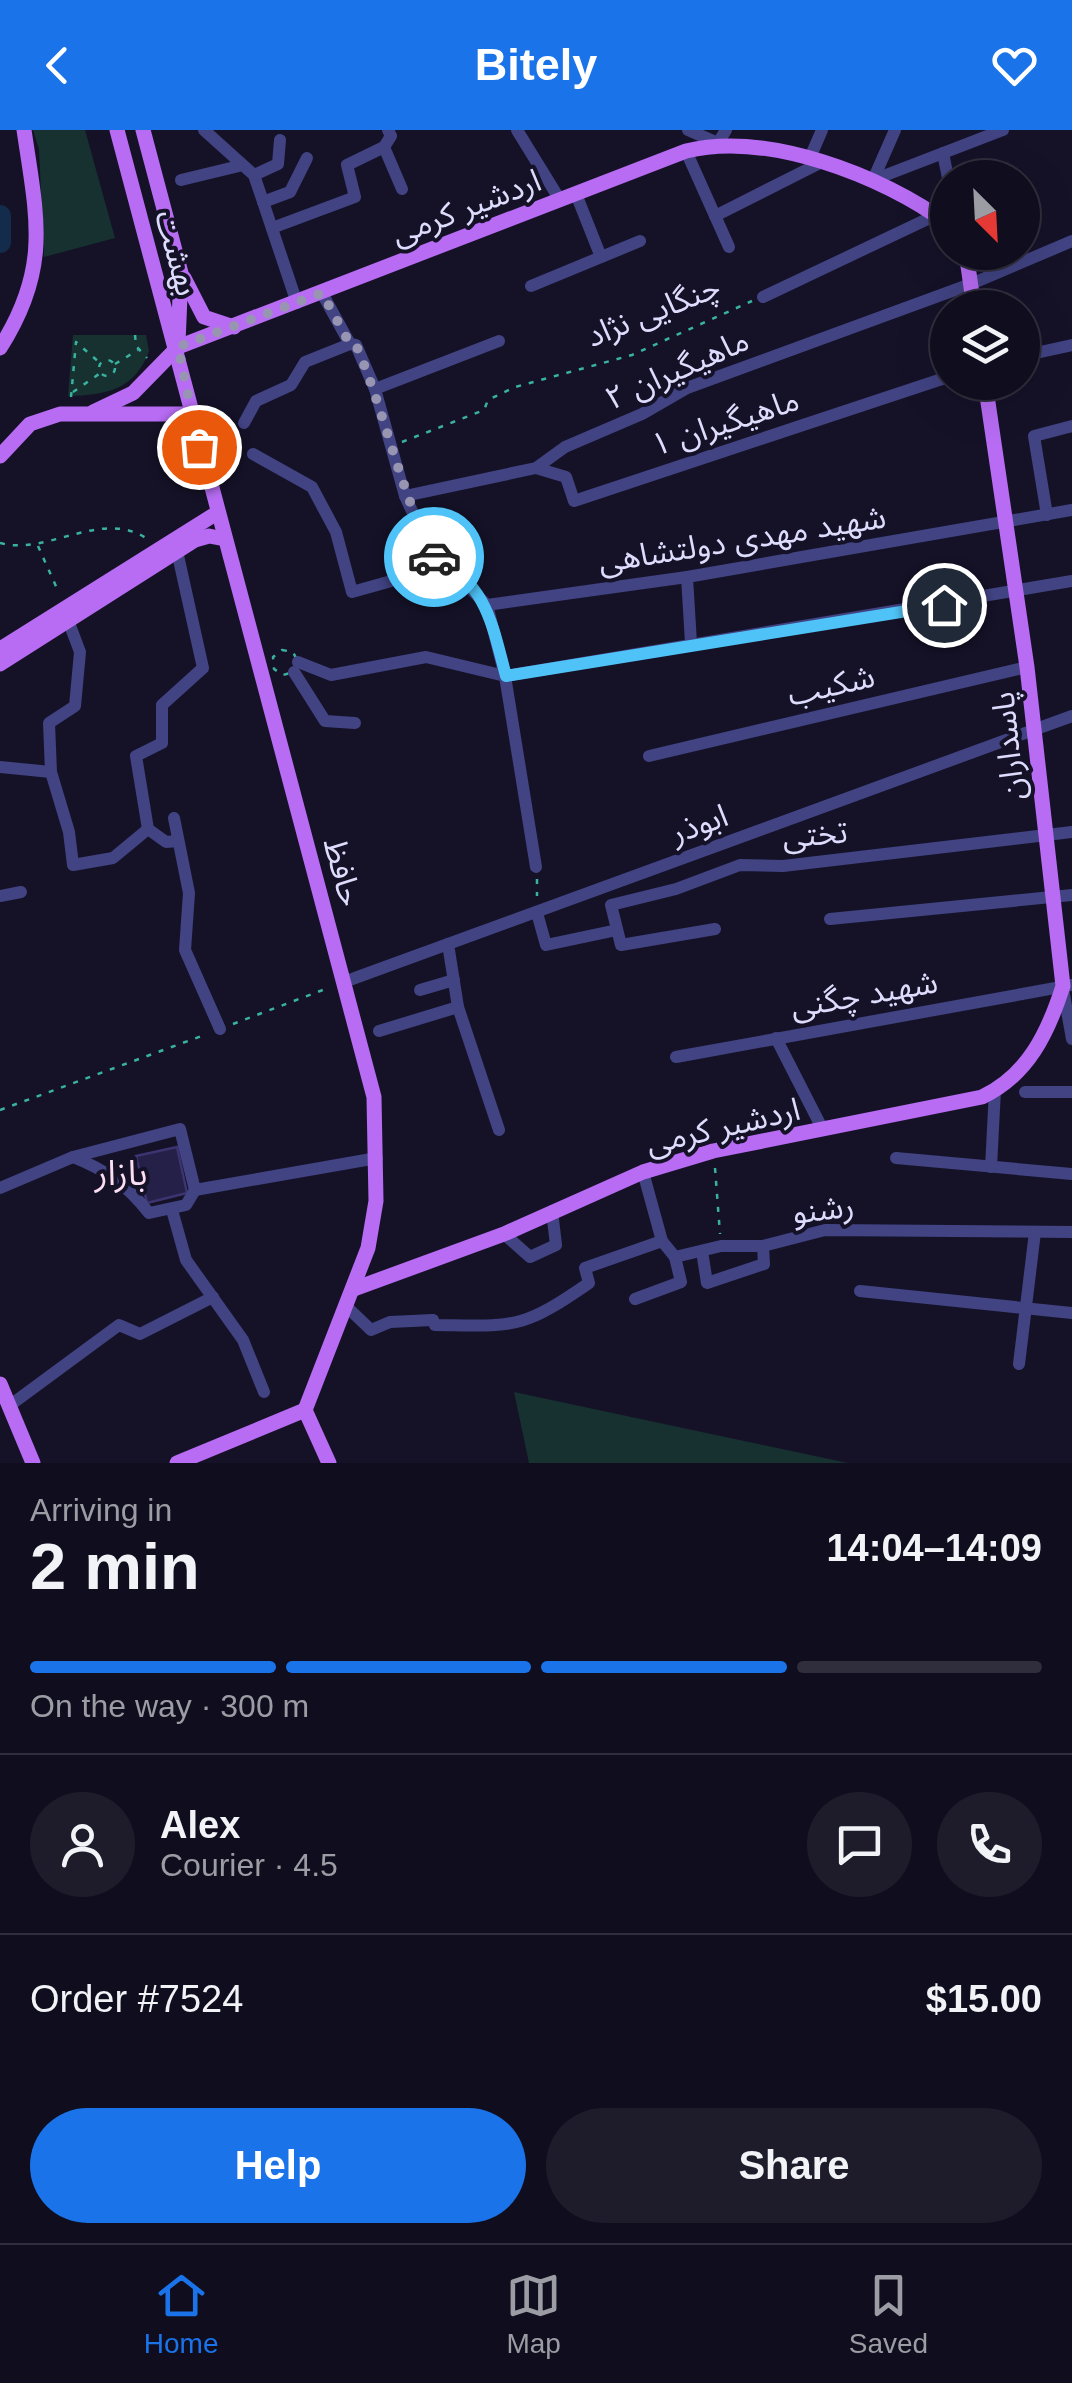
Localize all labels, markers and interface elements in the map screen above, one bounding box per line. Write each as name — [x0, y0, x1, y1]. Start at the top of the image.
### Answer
icon: back — [30, 38, 85, 93]
icon: heart — [987, 38, 1042, 93]
text: Bitely — [475, 39, 597, 90]
north arrow — [930, 160, 1040, 270]
map controls — [930, 160, 1040, 400]
street label: اردشیر کرمی — [386, 162, 546, 253]
street label: بهشت — [148, 206, 206, 300]
street label: چنگایی نژاد — [581, 268, 726, 356]
button: layers — [930, 290, 1040, 400]
street label: ماهیگیران ۲ — [600, 321, 755, 418]
street label: ماهیگیران ۱ — [647, 381, 804, 464]
pin — [157, 405, 242, 490]
icon: bag — [172, 420, 227, 475]
street label: شهید مهدی دولتشاهی — [596, 498, 889, 581]
courier — [384, 507, 484, 607]
icon: car — [407, 530, 462, 585]
pin — [902, 563, 987, 648]
icon: home — [917, 578, 972, 633]
street label: شکیب — [784, 658, 878, 712]
street label: پاسداران — [984, 690, 1034, 802]
street label: ابوذر — [664, 797, 733, 852]
street label: تختی — [781, 813, 849, 855]
street label: حافظ — [317, 834, 369, 910]
street label: شهید چگنی — [788, 963, 941, 1027]
street label: اردشیر کرمی — [642, 1091, 804, 1162]
district label: بازار — [94, 1153, 147, 1194]
street label: رشنو — [790, 1187, 856, 1232]
text: Arriving in — [30, 1492, 172, 1528]
text: 14:04–14:09 — [826, 1527, 1042, 1569]
text: 2 min — [30, 1530, 200, 1603]
text: On the way · 300 m — [30, 1688, 309, 1724]
button: person — [30, 1792, 135, 1897]
button: chat — [807, 1792, 912, 1897]
button: phone — [937, 1792, 1042, 1897]
text: Alex — [160, 1804, 240, 1846]
text: Courier · 4.5 — [160, 1847, 338, 1883]
text: Order #7524 — [30, 1978, 243, 2020]
text: $15.00 — [926, 1978, 1042, 2020]
button: Help — [30, 2108, 526, 2223]
button: Share — [546, 2108, 1042, 2223]
tab: Home — [144, 2268, 219, 2360]
tab: Map — [506, 2268, 561, 2360]
tab: Saved — [849, 2268, 928, 2360]

